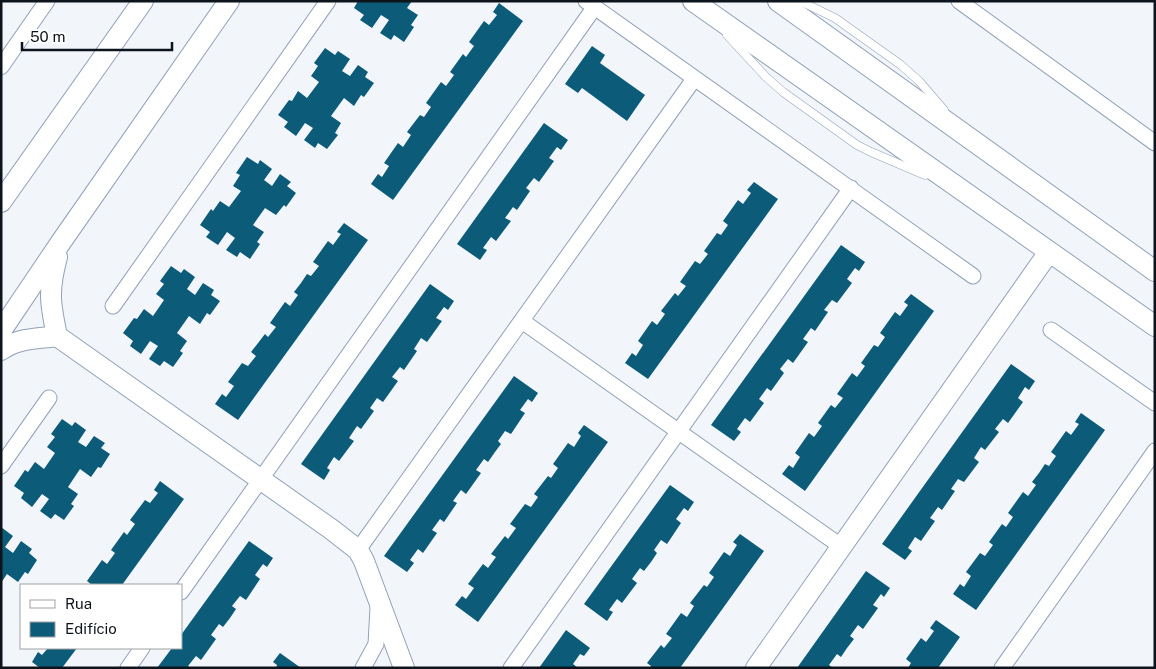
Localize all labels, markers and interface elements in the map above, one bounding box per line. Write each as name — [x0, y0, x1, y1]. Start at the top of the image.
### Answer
scale bar — [22, 20, 172, 52]
text: 50 m — [30, 28, 65, 45]
legend — [20, 584, 182, 649]
text: Rua — [65, 595, 92, 612]
text: Edifício — [65, 620, 117, 637]

